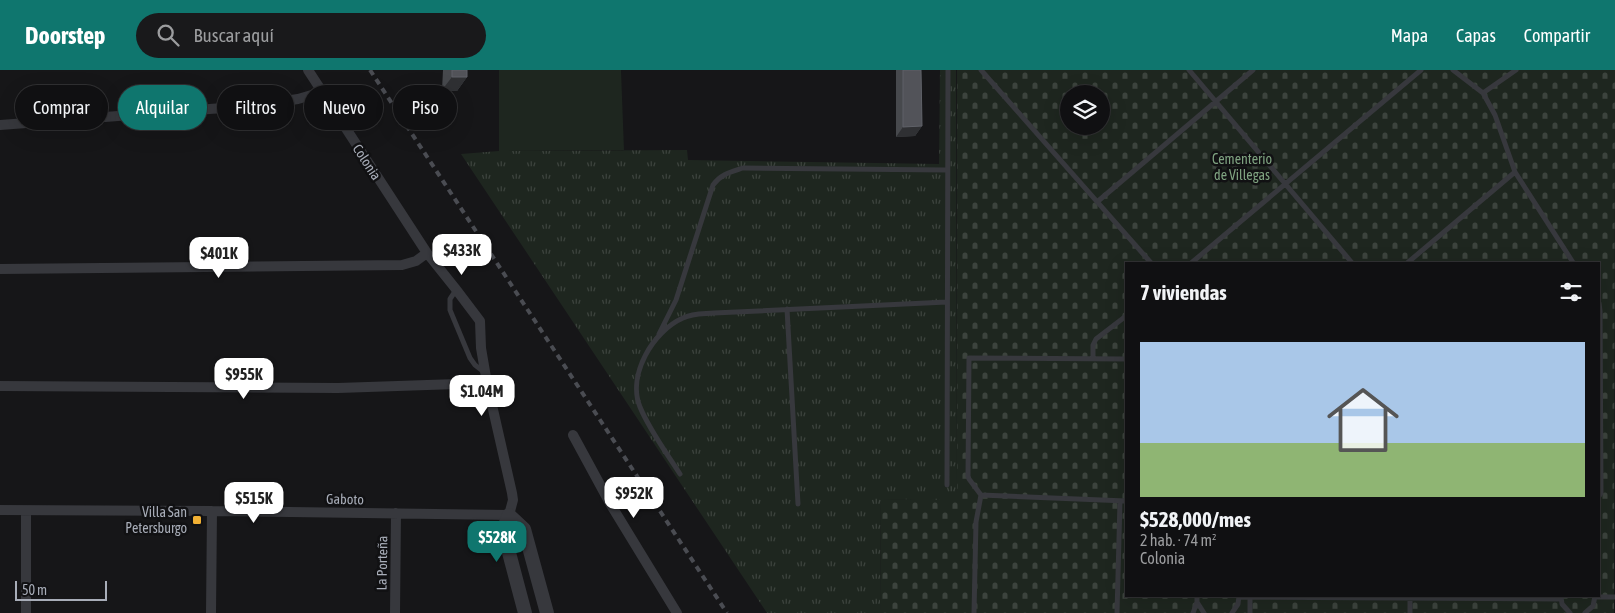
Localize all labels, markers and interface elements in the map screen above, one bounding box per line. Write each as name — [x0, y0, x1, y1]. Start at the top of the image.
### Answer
search box — [136, 13, 486, 58]
icon: search — [154, 21, 182, 49]
text: Doorstep — [25, 22, 106, 49]
text: Buscar aquí — [194, 24, 274, 46]
text: Mapa — [1391, 25, 1428, 46]
text: Capas — [1456, 25, 1496, 46]
text: Compartir — [1524, 25, 1590, 46]
chip: Comprar — [15, 85, 108, 130]
chip: Alquilar — [118, 85, 207, 130]
chip: Filtros — [217, 85, 294, 130]
chip: Nuevo — [304, 85, 383, 130]
chip: Piso — [393, 85, 457, 130]
map controls — [1060, 85, 1110, 135]
button: layers — [1060, 85, 1110, 135]
street label: Colonia — [350, 141, 384, 183]
park label: Cementerio de Villegas — [1212, 151, 1272, 183]
pin: $433K — [427, 234, 497, 276]
pin: $401K — [184, 236, 254, 279]
text: $433K — [443, 241, 481, 259]
text: $401K — [200, 244, 238, 262]
icon: filters — [1557, 278, 1585, 306]
text: 7 viviendas — [1140, 280, 1227, 304]
pin: $955K — [209, 358, 279, 400]
text: $955K — [225, 365, 263, 383]
pin: $1.04M — [441, 374, 523, 417]
icon: home — [1318, 375, 1408, 465]
text: $1.04M — [461, 382, 503, 400]
pin: $952K — [599, 476, 669, 519]
pin: $515K — [219, 482, 289, 524]
text: $952K — [615, 484, 653, 502]
text: $515K — [235, 489, 273, 507]
street label: Gaboto — [326, 491, 364, 507]
place label: Villa San Petersburgo — [125, 504, 187, 536]
text: $528,000/mes — [1140, 507, 1251, 531]
marker: Villa San Petersburgo — [191, 514, 203, 526]
pin: $528K — [462, 520, 532, 563]
text: $528K — [478, 528, 516, 546]
text: 2 hab. · 74 m² — [1140, 531, 1216, 549]
street label: La Porteña — [374, 536, 390, 590]
text: Colonia — [1140, 549, 1185, 567]
scale bar — [15, 578, 108, 601]
text: 50 m — [22, 582, 47, 598]

